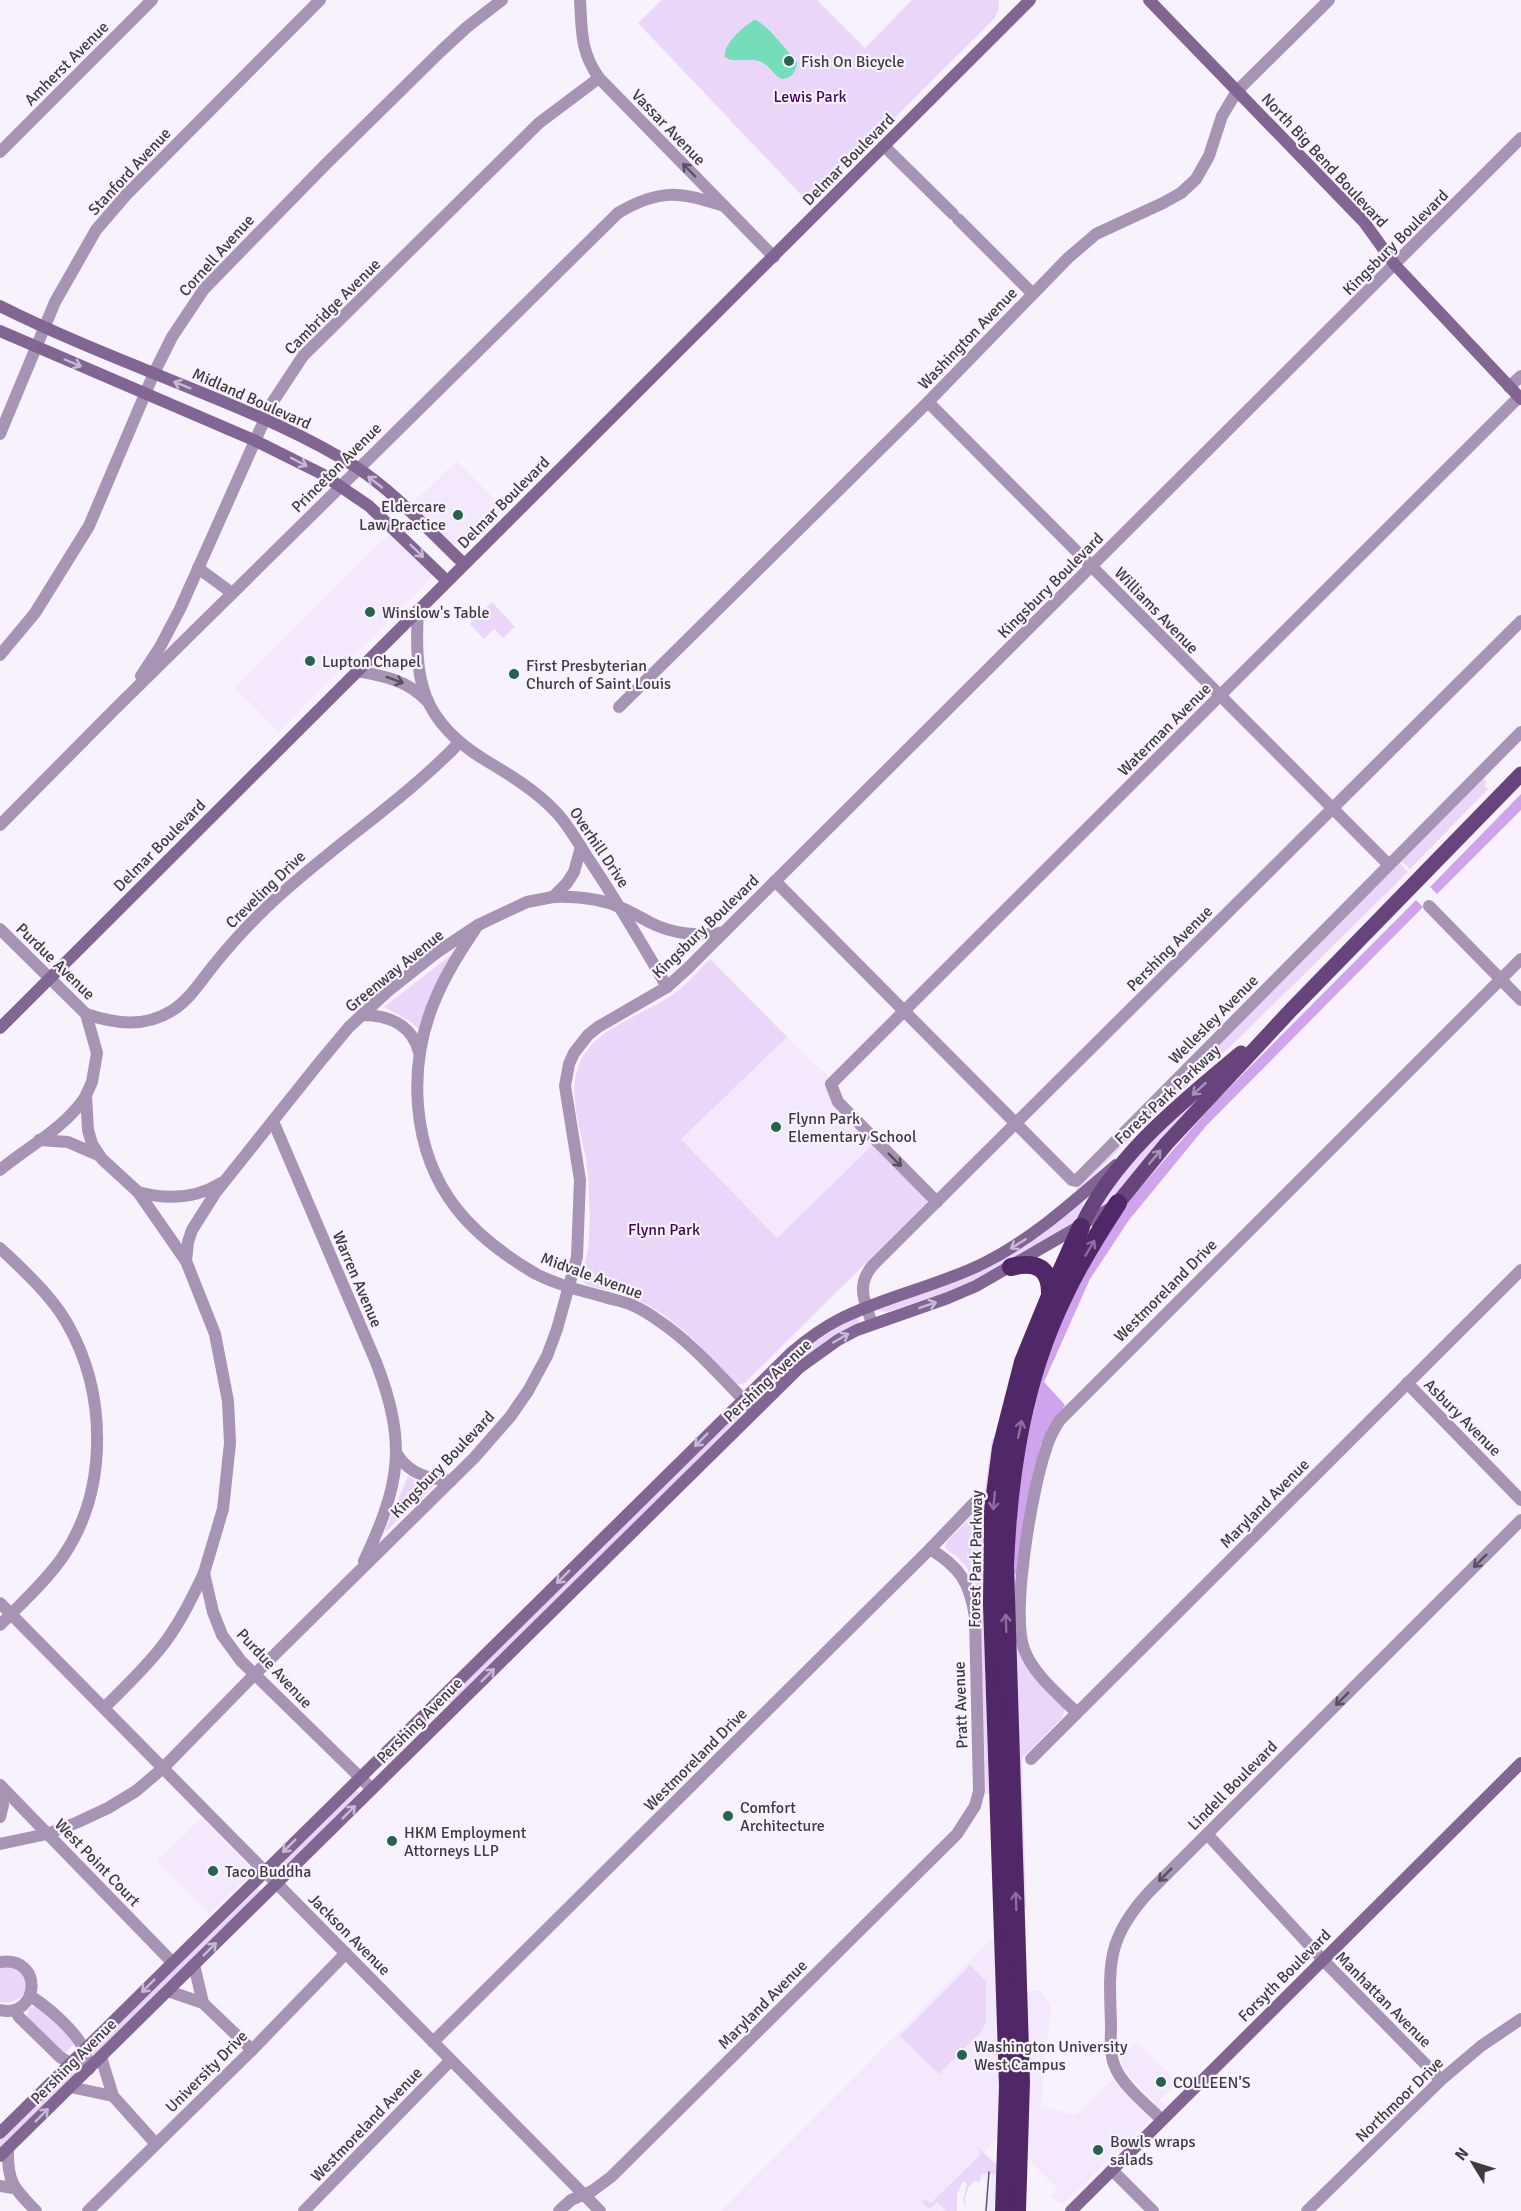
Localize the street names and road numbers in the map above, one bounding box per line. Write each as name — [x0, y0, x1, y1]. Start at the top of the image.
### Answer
street label: Amherst Avenue — [20, 17, 113, 110]
street label: Vassar Avenue — [627, 85, 710, 170]
street label: North Big Bend Boulevard — [1257, 89, 1392, 232]
street label: Delmar Boulevard — [798, 109, 899, 210]
street label: Stanford Avenue — [84, 124, 175, 220]
street label: Kingsbury Boulevard — [1339, 186, 1453, 300]
street label: Cornell Avenue — [175, 211, 259, 301]
street label: Cambridge Avenue — [280, 254, 385, 359]
street label: Washington Avenue — [914, 283, 1022, 394]
street label: Midland Boulevard — [189, 364, 314, 434]
street label: Princeton Avenue — [287, 418, 386, 517]
street label: Delmar Boulevard — [453, 452, 554, 553]
street label: Kingsbury Boulevard — [994, 529, 1108, 643]
street label: Williams Avenue — [1110, 563, 1203, 658]
street label: Waterman Avenue — [1114, 679, 1215, 780]
street label: Delmar Boulevard — [109, 795, 210, 896]
street label: Overhill Drive — [565, 803, 633, 892]
street label: Creveling Drive — [221, 847, 310, 933]
street label: Kingsbury Boulevard — [648, 870, 763, 983]
street label: Pershing Avenue — [1123, 902, 1217, 996]
street label: Purdue Avenue — [12, 919, 99, 1004]
street label: Greenway Avenue — [341, 925, 448, 1017]
street label: Wellesley Avenue — [1165, 971, 1263, 1069]
street label: Forest Park Parkway — [1110, 1040, 1225, 1149]
street label: Warren Avenue — [328, 1228, 386, 1331]
street label: Westmoreland Drive — [1110, 1235, 1221, 1346]
street label: Midvale Avenue — [538, 1248, 645, 1304]
street label: Pershing Avenue — [719, 1335, 816, 1427]
street label: Asbury Avenue — [1419, 1375, 1505, 1461]
street label: Kingsbury Boulevard — [386, 1407, 499, 1522]
street label: Maryland Avenue — [1216, 1455, 1314, 1553]
street label: Forest Park Parkway — [965, 1489, 987, 1628]
street label: Purdue Avenue — [232, 1625, 316, 1713]
street label: Pratt Avenue — [949, 1661, 973, 1749]
street label: Pershing Avenue — [373, 1674, 467, 1768]
street label: Westmoreland Drive — [640, 1704, 751, 1815]
street label: Lindell Boulevard — [1184, 1737, 1282, 1835]
street label: West Point Court — [50, 1814, 145, 1911]
street label: Jackson Avenue — [304, 1889, 395, 1980]
street label: Forsyth Boulevard — [1234, 1925, 1335, 2026]
street label: Manhattan Avenue — [1331, 1947, 1436, 2052]
street label: Maryland Avenue — [714, 1956, 812, 2054]
street label: Pershing Avenue — [27, 2015, 121, 2109]
street label: University Drive — [161, 2026, 252, 2117]
street label: Northmoor Drive — [1352, 2053, 1448, 2147]
street label: Westmoreland Avenue — [307, 2063, 427, 2186]

